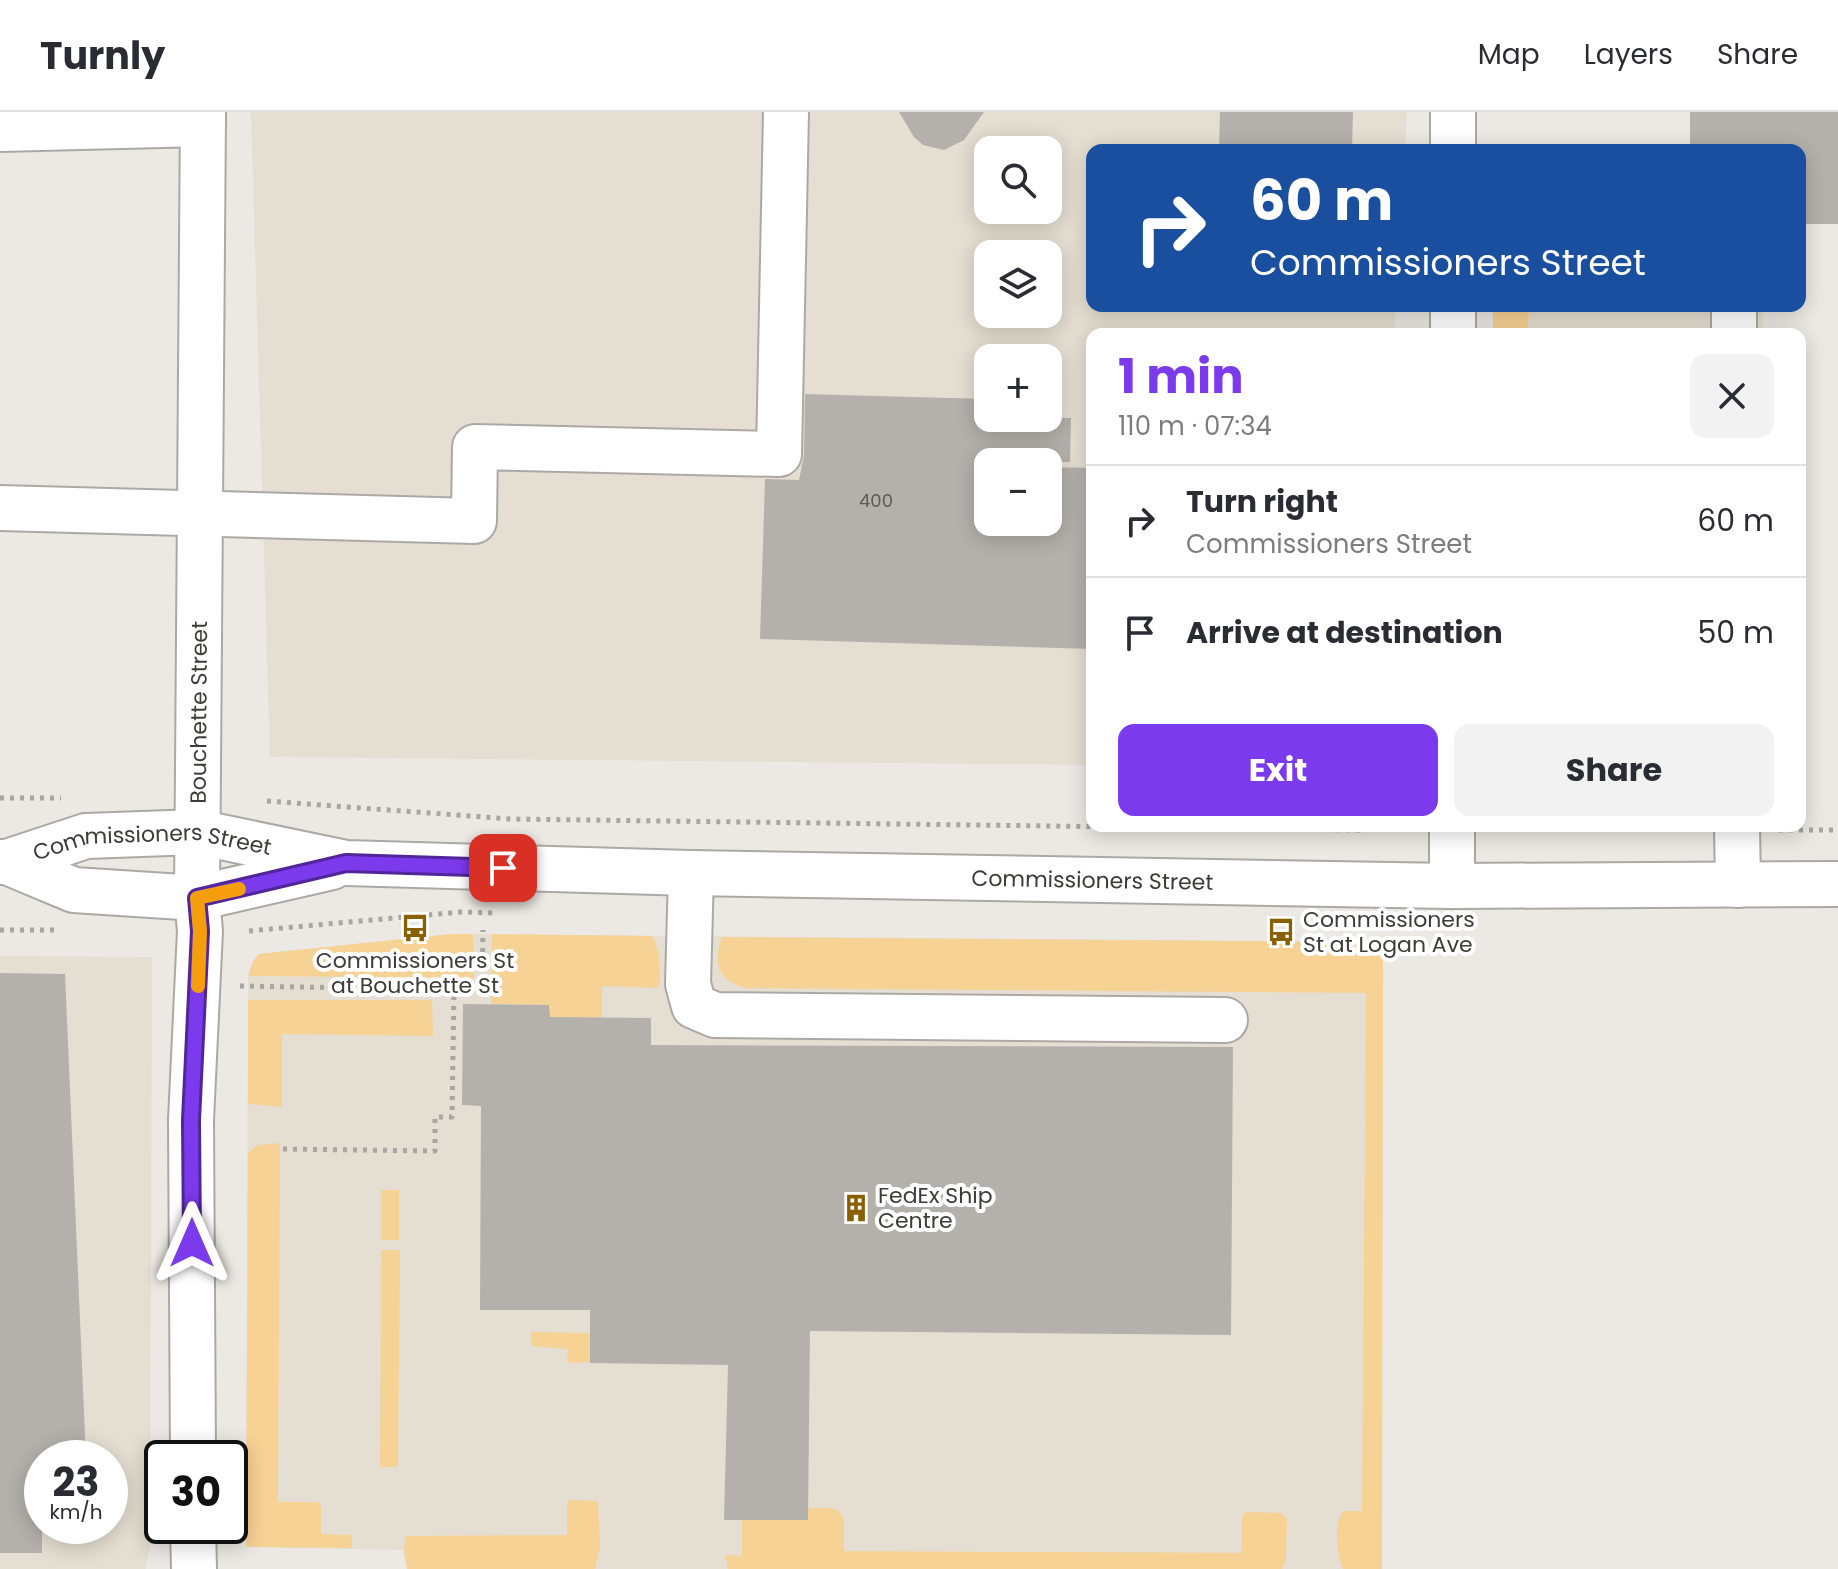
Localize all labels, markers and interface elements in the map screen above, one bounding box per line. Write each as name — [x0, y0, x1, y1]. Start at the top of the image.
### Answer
text: Turnly — [40, 29, 165, 82]
text: Map — [1478, 35, 1540, 74]
text: Layers — [1584, 35, 1673, 74]
text: Share — [1717, 35, 1798, 74]
map controls — [974, 136, 1062, 536]
button: search — [974, 136, 1062, 224]
text: 60 m — [1250, 161, 1393, 240]
icon: right — [1118, 176, 1222, 280]
text: Commissioners Street — [1250, 237, 1646, 288]
button: layers — [974, 240, 1062, 328]
text: 1 min — [1118, 343, 1244, 410]
button: + — [974, 344, 1062, 432]
button: close — [1690, 354, 1774, 438]
text: 110 m · 07:34 — [1118, 408, 1272, 444]
button: − — [974, 448, 1062, 536]
text: Turn right — [1186, 480, 1338, 523]
house number: 400 — [859, 488, 893, 513]
icon: right — [1118, 499, 1162, 543]
text: 60 m — [1697, 499, 1774, 542]
text: Commissioners Street — [1186, 526, 1472, 562]
icon: arrive — [1118, 611, 1162, 655]
text: Arrive at destination — [1186, 611, 1503, 654]
text: 50 m — [1697, 611, 1774, 654]
street label: Bouchette Street — [183, 621, 215, 804]
button: Exit — [1118, 724, 1438, 816]
button: Share — [1454, 724, 1774, 816]
street label: Commissioners Street — [29, 817, 274, 868]
pin — [469, 834, 537, 902]
icon: arrive — [481, 846, 525, 890]
street label: Commissioners Street — [971, 863, 1214, 898]
place label: Commissioners St at Logan Ave — [1303, 904, 1475, 960]
bus stop icon: Commissioners St at Bouchette St — [400, 913, 430, 943]
bus stop icon: Commissioners St at Logan Ave — [1266, 917, 1296, 947]
place label: Commissioners St at Bouchette St — [316, 945, 514, 1001]
place label: FedEx Ship Centre — [878, 1180, 993, 1236]
building icon: FedEx Ship Centre — [841, 1193, 871, 1223]
position arrow — [150, 1201, 234, 1285]
speed limit sign: 30 — [144, 1440, 248, 1544]
text: 23 — [52, 1454, 100, 1510]
text: km/h — [49, 1498, 103, 1526]

